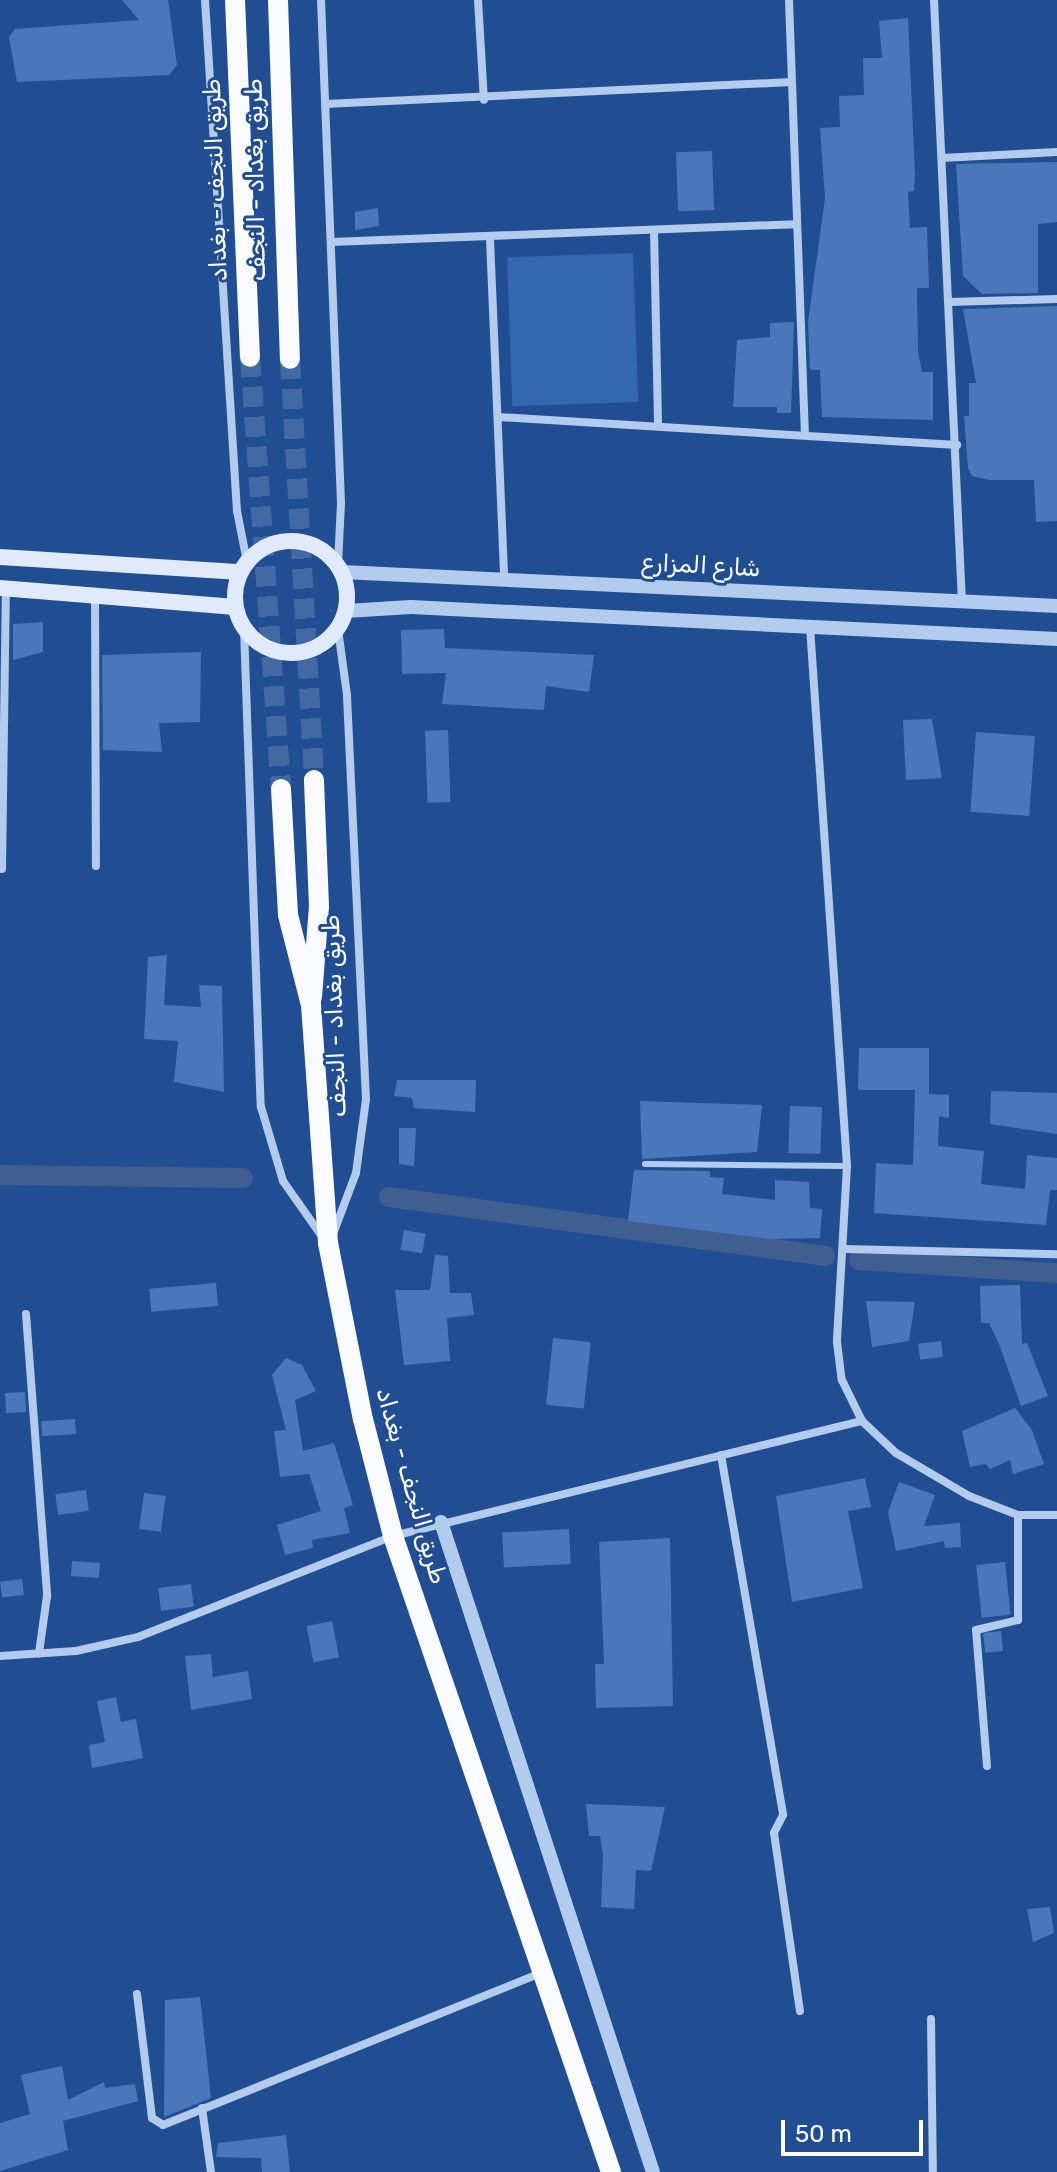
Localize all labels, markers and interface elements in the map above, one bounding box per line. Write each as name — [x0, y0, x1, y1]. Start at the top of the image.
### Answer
street label: طريق النجف - بغداد — [198, 78, 234, 282]
street label: طريق بغداد - النجف — [240, 78, 272, 282]
street label: شارع المزارع — [641, 548, 761, 584]
street label: طريق بغداد - النجف — [317, 914, 353, 1118]
street label: طريق النجف - بغداد — [369, 1385, 453, 1587]
scale bar — [785, 2104, 927, 2154]
text: 50 m — [795, 2120, 852, 2148]

